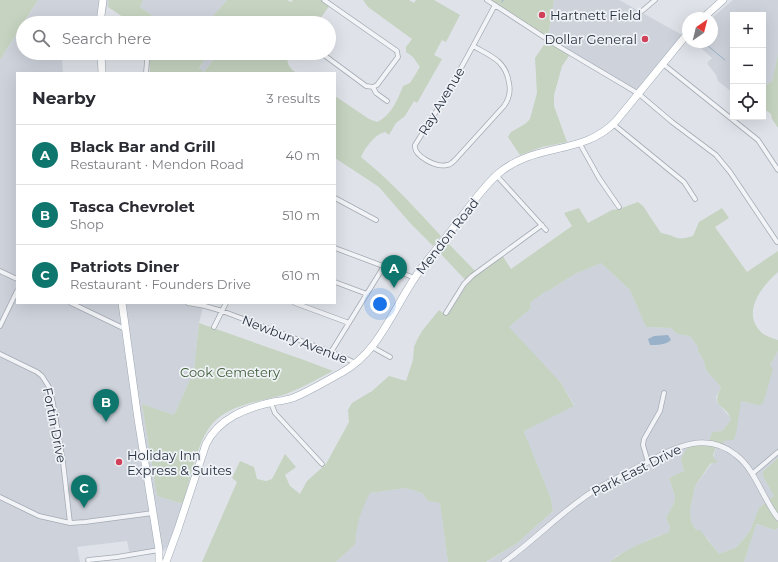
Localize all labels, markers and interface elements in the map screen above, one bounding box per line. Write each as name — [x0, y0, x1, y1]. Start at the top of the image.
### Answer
place label: Hartnett Field — [550, 7, 641, 23]
marker: Hartnett Field — [537, 10, 547, 20]
north arrow — [682, 12, 718, 48]
map controls — [730, 12, 766, 120]
button: + — [730, 12, 766, 48]
search box — [16, 16, 336, 60]
icon: search — [30, 27, 52, 49]
text: Search here — [62, 29, 151, 48]
place label: Dollar General — [544, 31, 637, 47]
marker: Dollar General — [640, 34, 650, 44]
button: − — [730, 48, 766, 84]
street label: Ray Avenue — [415, 64, 468, 138]
button: locate — [730, 84, 766, 120]
text: Nearby — [32, 88, 96, 108]
text: 3 results — [266, 90, 320, 106]
text: Black Bar and Grill — [70, 137, 215, 156]
text: A — [40, 147, 50, 163]
text: 40 m — [286, 147, 320, 163]
text: Restaurant · Mendon Road — [70, 156, 244, 172]
street label: Mendon Road — [412, 195, 482, 277]
text: Tasca Chevrolet — [70, 197, 195, 216]
text: B — [40, 207, 50, 223]
text: 510 m — [282, 207, 320, 223]
text: Shop — [70, 216, 104, 232]
pin: A — [381, 255, 407, 288]
text: Patriots Diner — [70, 257, 179, 276]
text: C — [40, 267, 50, 283]
text: 610 m — [282, 267, 320, 283]
text: Restaurant · Founders Drive — [70, 276, 251, 292]
your location — [370, 294, 390, 314]
street label: Newbury Avenue — [240, 311, 350, 367]
park label: Cook Cemetery — [180, 364, 281, 380]
street label: Fortin Drive — [40, 386, 70, 464]
pin: B — [93, 389, 119, 422]
street label: Park East Drive — [589, 440, 684, 499]
place label: Holiday Inn Express & Suites — [127, 447, 232, 478]
marker: Holiday Inn Express & Suites — [114, 457, 124, 467]
pin: C — [71, 475, 97, 508]

